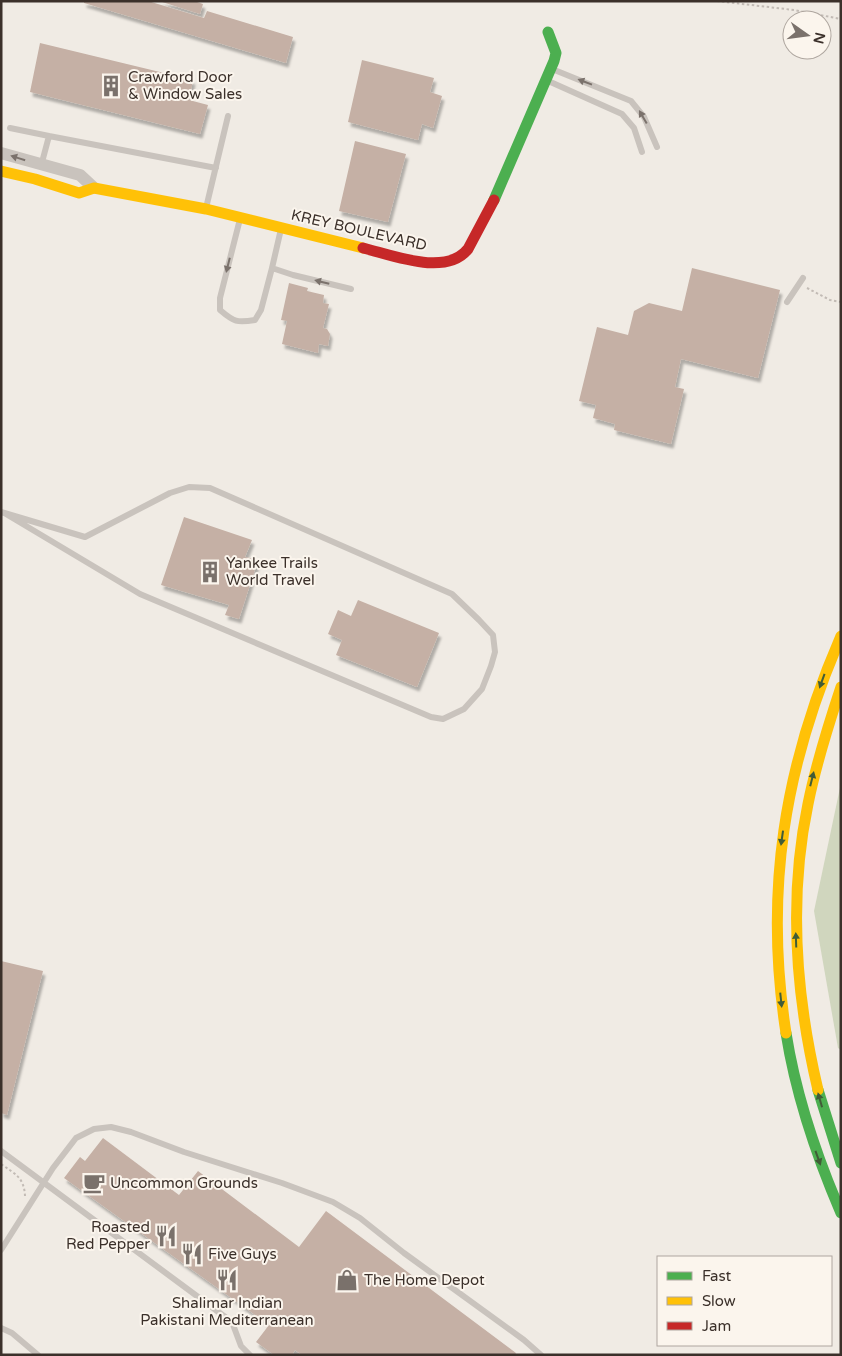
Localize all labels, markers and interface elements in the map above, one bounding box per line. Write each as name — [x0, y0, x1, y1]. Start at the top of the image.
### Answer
north arrow — [782, 10, 832, 60]
text: N — [810, 31, 829, 46]
place label: Crawford Door & Window Sales — [128, 68, 242, 103]
building icon: Crawford Door & Window Sales — [98, 73, 124, 99]
one-way arrow — [577, 78, 592, 86]
one-way arrow — [638, 110, 647, 123]
one-way arrow — [10, 154, 25, 162]
street label: KREY BOULEVARD — [289, 206, 429, 254]
one-way arrow — [224, 257, 232, 272]
one-way arrow — [314, 278, 329, 286]
place label: Yankee Trails World Travel — [226, 554, 318, 589]
building icon: Yankee Trails World Travel — [197, 559, 223, 585]
one-way arrow — [818, 674, 826, 689]
one-way arrow — [808, 771, 816, 786]
one-way arrow — [778, 831, 786, 847]
one-way arrow — [792, 932, 800, 948]
one-way arrow — [777, 993, 785, 1009]
one-way arrow — [815, 1093, 823, 1108]
one-way arrow — [814, 1151, 822, 1166]
cafe icon: Uncommon Grounds — [81, 1170, 107, 1196]
place label: Uncommon Grounds — [110, 1174, 258, 1192]
place label: Roasted Red Pepper — [66, 1218, 150, 1253]
restaurant icon: Roasted Red Pepper — [153, 1223, 179, 1249]
restaurant icon: Five Guys — [179, 1241, 205, 1267]
place label: Five Guys — [208, 1245, 277, 1263]
legend — [657, 1256, 832, 1346]
restaurant icon: Shalimar Indian Pakistani Mediterranean — [214, 1267, 240, 1293]
shop icon: The Home Depot — [334, 1267, 360, 1293]
text: Fast — [702, 1267, 732, 1285]
place label: The Home Depot — [364, 1271, 485, 1289]
text: Slow — [702, 1292, 736, 1310]
place label: Shalimar Indian Pakistani Mediterranean — [140, 1294, 314, 1329]
text: Jam — [702, 1317, 731, 1335]

